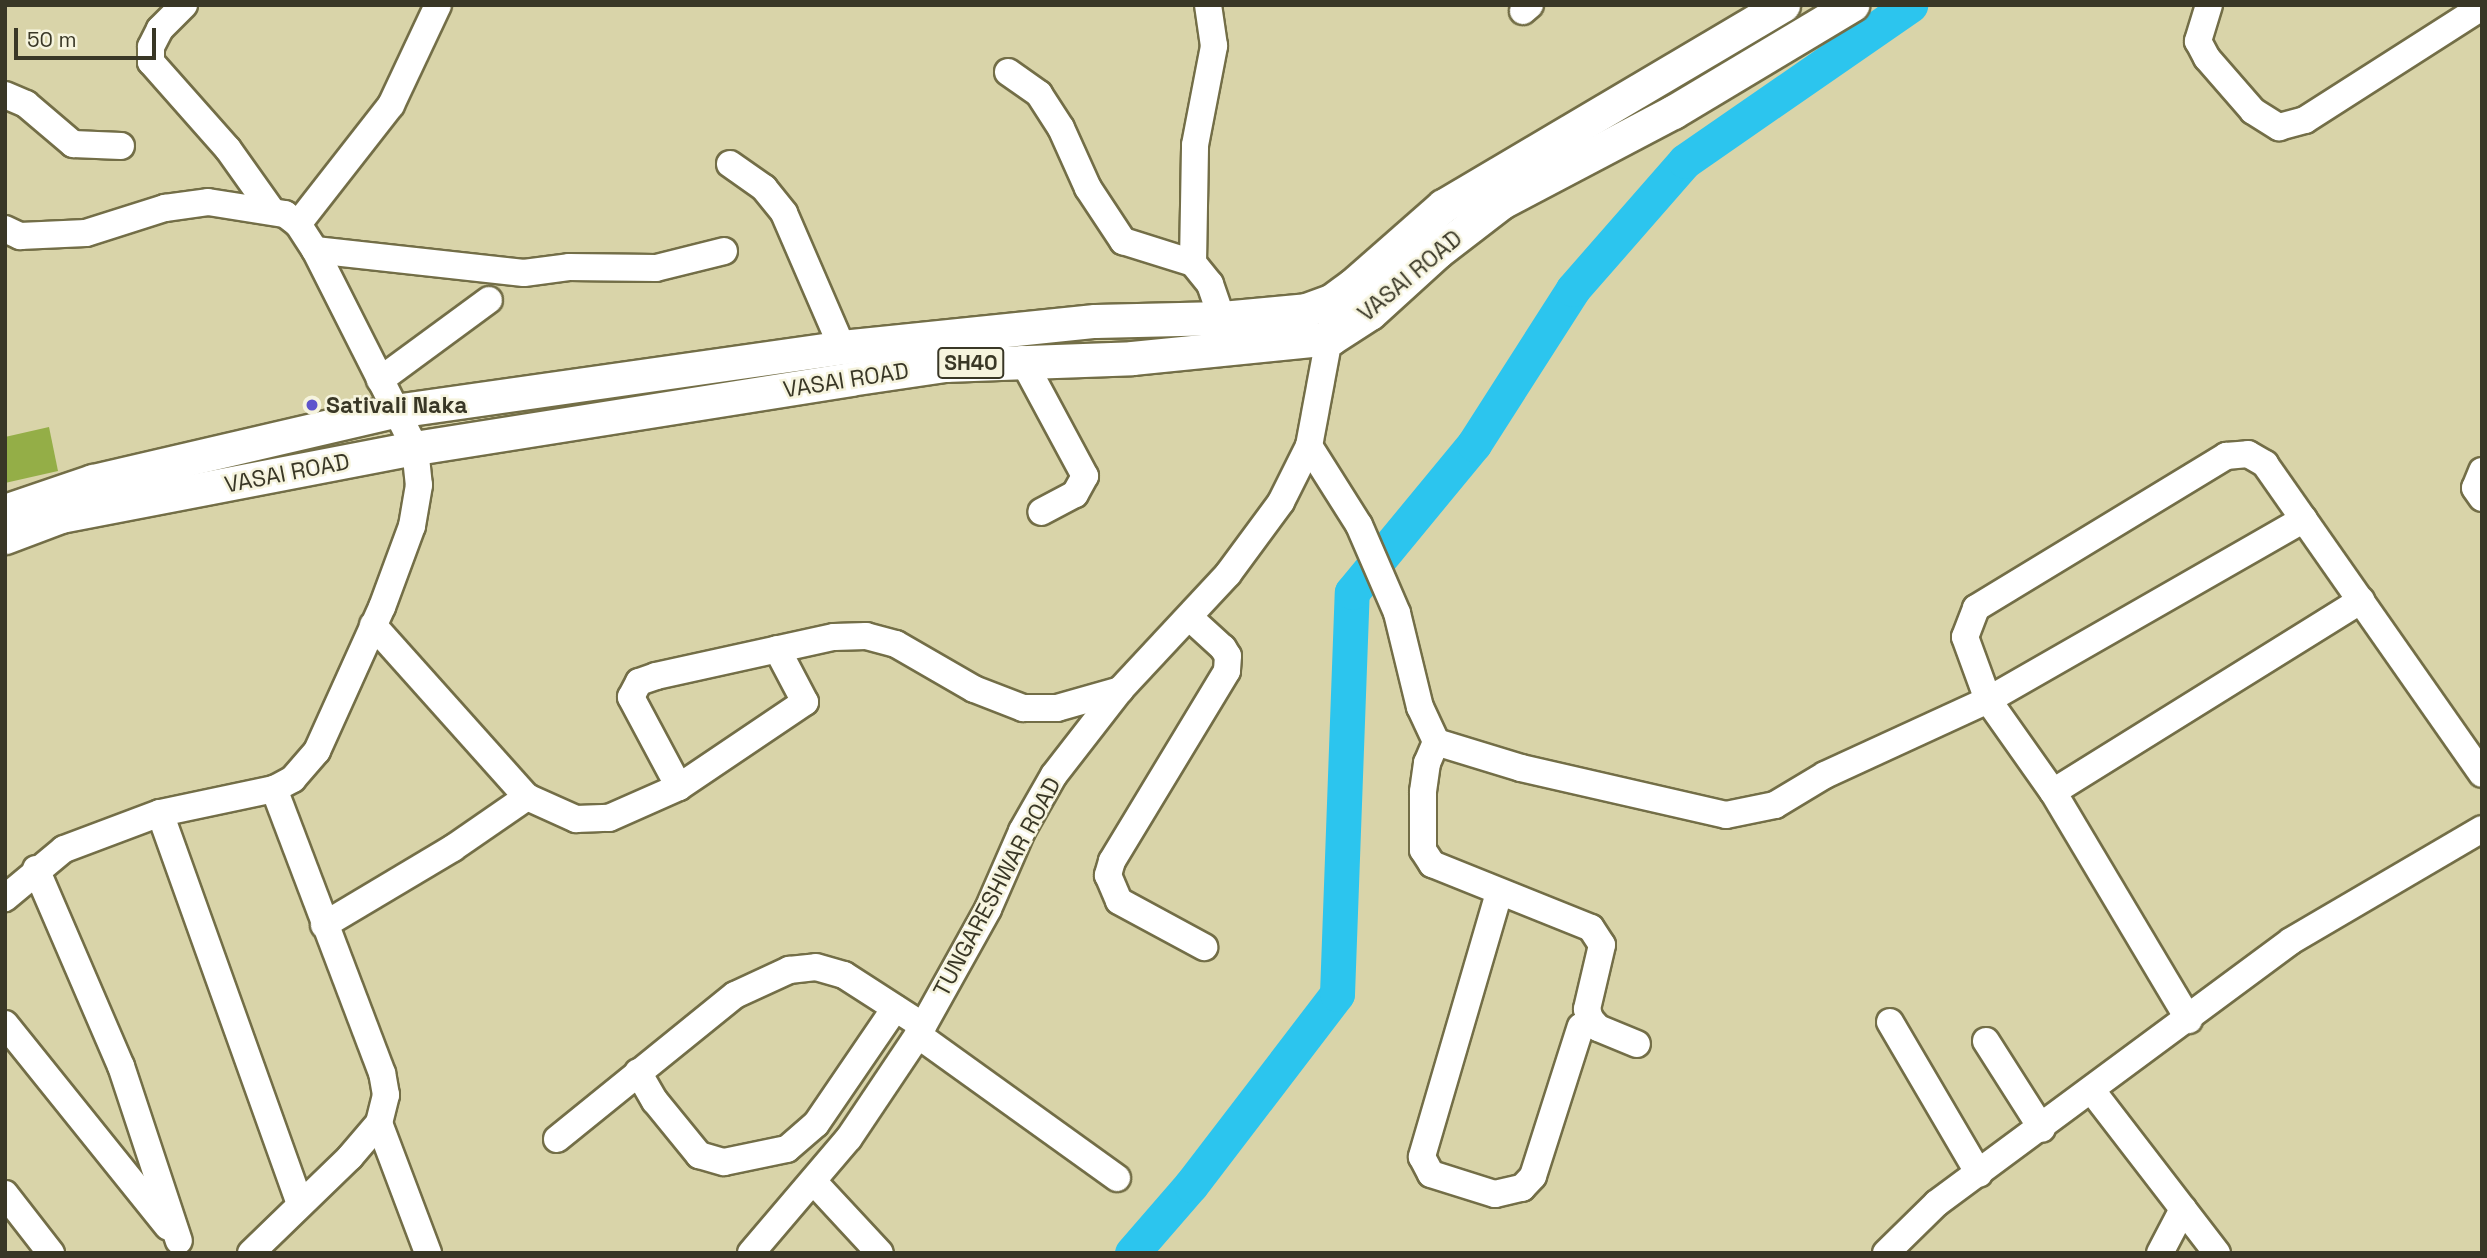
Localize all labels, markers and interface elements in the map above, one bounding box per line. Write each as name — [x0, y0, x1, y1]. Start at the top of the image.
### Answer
scale bar — [18, 14, 159, 58]
text: 50 m — [27, 26, 77, 53]
street label: VASAI ROAD — [1353, 225, 1467, 327]
road number: SH40 — [936, 346, 1006, 380]
street label: VASAI ROAD — [781, 356, 911, 404]
place label: Sativali Naka — [326, 391, 467, 419]
marker: Sativali Naka — [304, 397, 320, 413]
street label: VASAI ROAD — [222, 447, 352, 499]
street label: TUNGARESHWAR ROAD — [927, 773, 1067, 1001]

